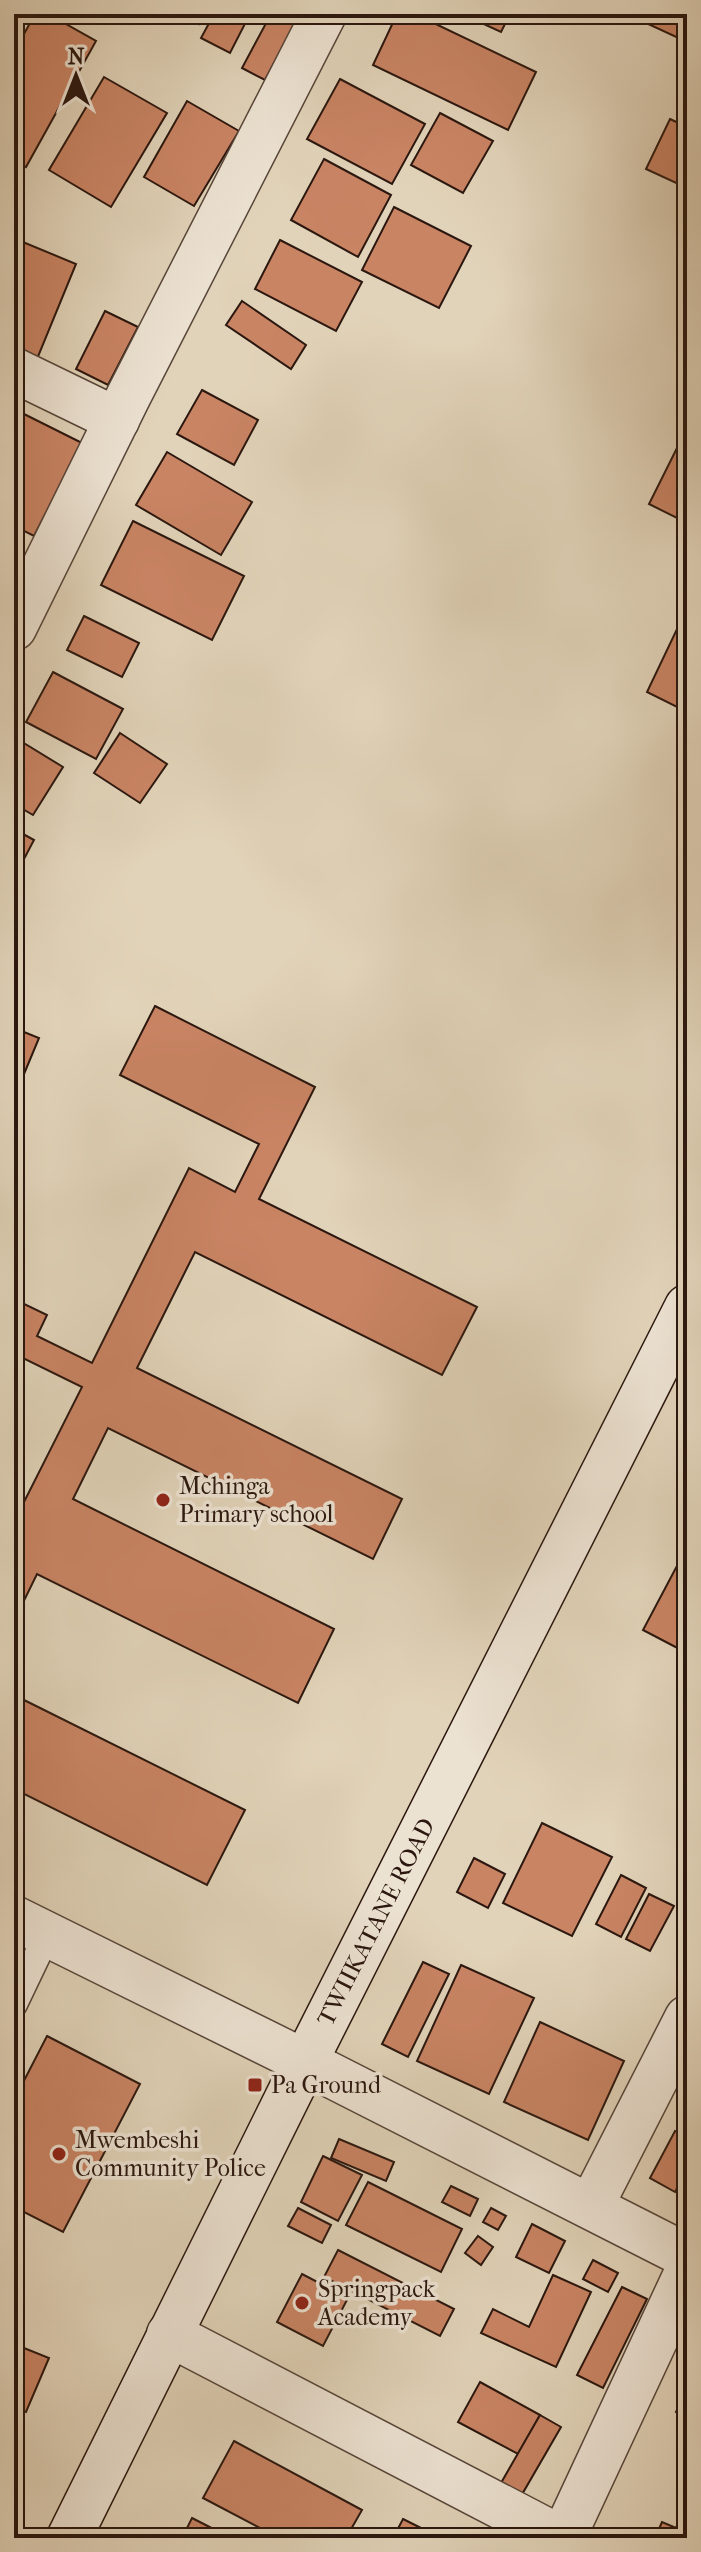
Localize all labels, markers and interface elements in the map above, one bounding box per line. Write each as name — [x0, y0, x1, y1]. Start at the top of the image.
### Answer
north arrow — [36, 36, 116, 116]
text: N — [68, 44, 85, 70]
place label: Mchinga Primary school — [179, 1472, 334, 1528]
marker: Mchinga Primary school — [154, 1491, 172, 1509]
street label: TWIIKATANE ROAD — [311, 1813, 441, 2031]
place label: Pa Ground — [271, 2071, 382, 2099]
marker: Pa Ground — [246, 2076, 264, 2094]
place label: Mwembeshi Community Police — [75, 2126, 266, 2182]
marker: Mwembeshi Community Police — [50, 2145, 68, 2163]
place label: Springpack Academy — [317, 2275, 436, 2331]
marker: Springpack Academy — [293, 2294, 311, 2312]

